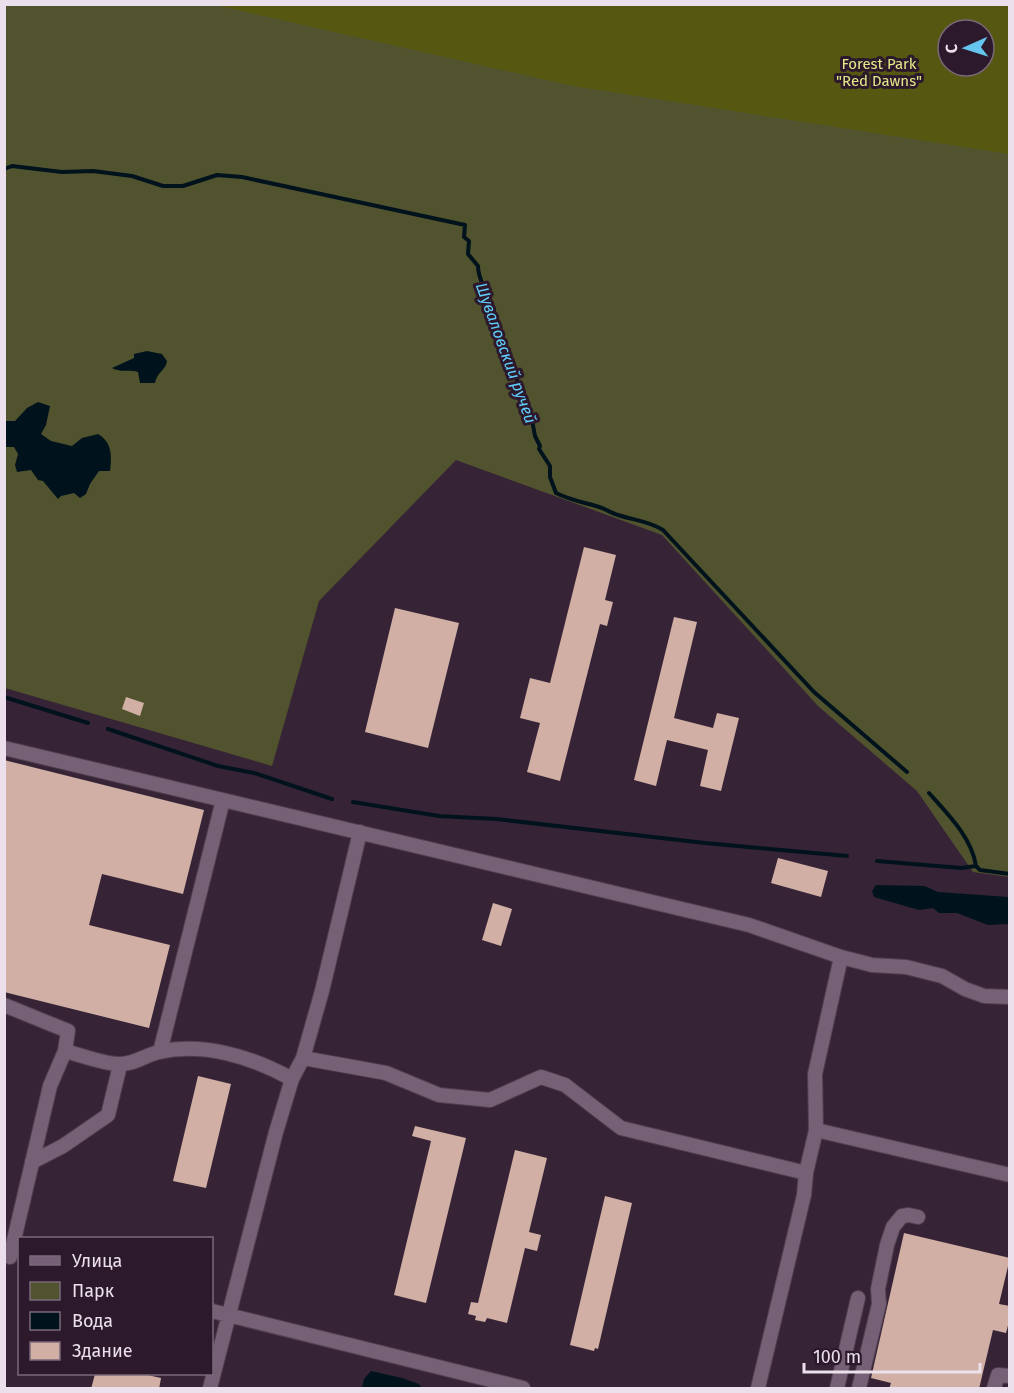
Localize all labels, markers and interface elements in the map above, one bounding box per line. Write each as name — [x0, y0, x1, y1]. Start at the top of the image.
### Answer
north arrow — [936, 18, 996, 78]
text: С — [942, 43, 961, 54]
park label: Forest Park "Red Dawns" — [836, 55, 922, 90]
water label: Шуваловский ручей — [472, 280, 540, 426]
legend — [18, 1237, 213, 1375]
text: Улица — [72, 1250, 122, 1272]
text: Парк — [72, 1280, 115, 1302]
text: Вода — [72, 1310, 113, 1332]
scale bar — [804, 1336, 980, 1374]
text: Здание — [72, 1340, 133, 1362]
text: 100 m — [813, 1346, 861, 1368]

